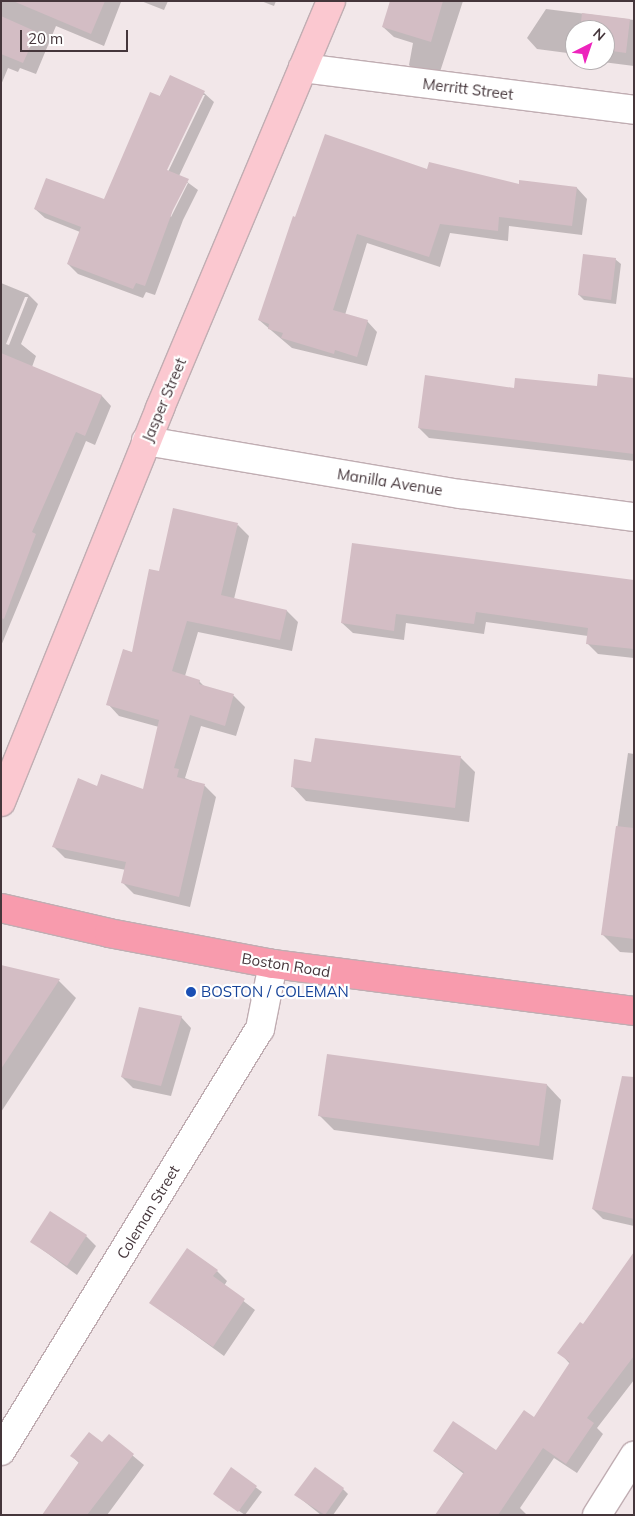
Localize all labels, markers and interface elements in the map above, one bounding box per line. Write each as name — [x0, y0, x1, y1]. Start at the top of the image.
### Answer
scale bar — [22, 20, 130, 52]
north arrow — [565, 20, 615, 70]
text: N — [589, 24, 609, 45]
text: 20 m — [28, 29, 63, 48]
street label: Merritt Street — [422, 75, 514, 103]
street label: Jasper Street — [138, 355, 190, 445]
street label: Manilla Avenue — [336, 465, 444, 499]
street label: Boston Road — [240, 949, 332, 981]
place label: BOSTON / COLEMAN — [201, 983, 349, 1001]
marker: BOSTON / COLEMAN — [185, 986, 197, 998]
street label: Coleman Street — [113, 1162, 183, 1262]

